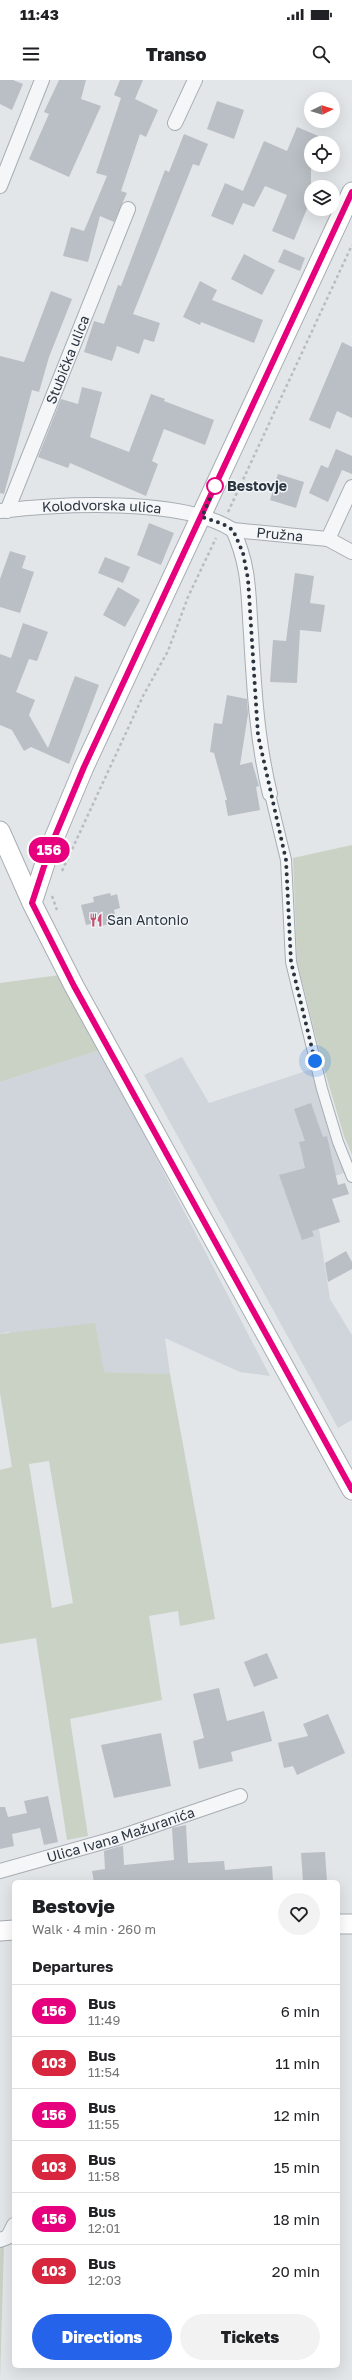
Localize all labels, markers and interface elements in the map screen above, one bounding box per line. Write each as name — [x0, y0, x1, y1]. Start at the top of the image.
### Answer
text: 11:43 — [20, 5, 59, 23]
icon: menu — [20, 43, 42, 65]
text: Transo — [146, 43, 206, 65]
icon: search — [310, 43, 332, 65]
north arrow — [304, 92, 340, 128]
map controls — [304, 92, 340, 216]
button: locate — [304, 136, 340, 172]
button: layers — [304, 180, 340, 216]
street label: Stubička ulica — [42, 313, 93, 406]
marker: Bestovje — [206, 477, 224, 495]
place label: Bestovje — [227, 477, 287, 494]
street label: Kolodvorska ulica — [41, 496, 163, 517]
street label: Pružna — [256, 523, 304, 545]
line badge: 156 — [26, 837, 72, 863]
text: 156 — [37, 841, 61, 858]
place label: San Antonio — [107, 911, 189, 928]
restaurant icon: San Antonio — [88, 912, 104, 928]
your location — [305, 1051, 325, 1071]
street label: Ulica Ivana Mažuranića — [45, 1803, 197, 1865]
button: heart — [278, 1893, 320, 1935]
text: Bestovje — [32, 1894, 115, 1917]
text: Walk · 4 min · 260 m — [32, 1921, 156, 1937]
text: Departures — [32, 1957, 113, 1975]
text: Bus — [88, 1994, 116, 2012]
text: 156 — [42, 2002, 66, 2019]
text: 6 min — [281, 2002, 320, 2020]
text: 11:49 — [88, 2012, 120, 2028]
text: Bus — [88, 2046, 116, 2064]
text: 103 — [42, 2054, 66, 2071]
text: 11 min — [275, 2054, 320, 2072]
text: 11:54 — [88, 2064, 120, 2080]
text: Bus — [88, 2098, 116, 2116]
text: 156 — [42, 2106, 66, 2123]
text: 12 min — [274, 2106, 320, 2124]
text: 11:55 — [88, 2116, 120, 2132]
text: Bus — [88, 2150, 116, 2168]
text: 103 — [42, 2158, 66, 2175]
text: 15 min — [274, 2158, 320, 2176]
text: 11:58 — [88, 2168, 120, 2184]
text: Bus — [88, 2202, 116, 2220]
text: 156 — [42, 2210, 66, 2227]
text: 18 min — [273, 2210, 320, 2228]
text: 12:01 — [88, 2220, 120, 2236]
text: Bus — [88, 2254, 116, 2272]
text: 103 — [42, 2262, 66, 2279]
text: 20 min — [272, 2262, 320, 2280]
text: 12:03 — [88, 2272, 121, 2288]
button: Directions — [32, 2314, 172, 2360]
button: Tickets — [180, 2314, 320, 2360]

